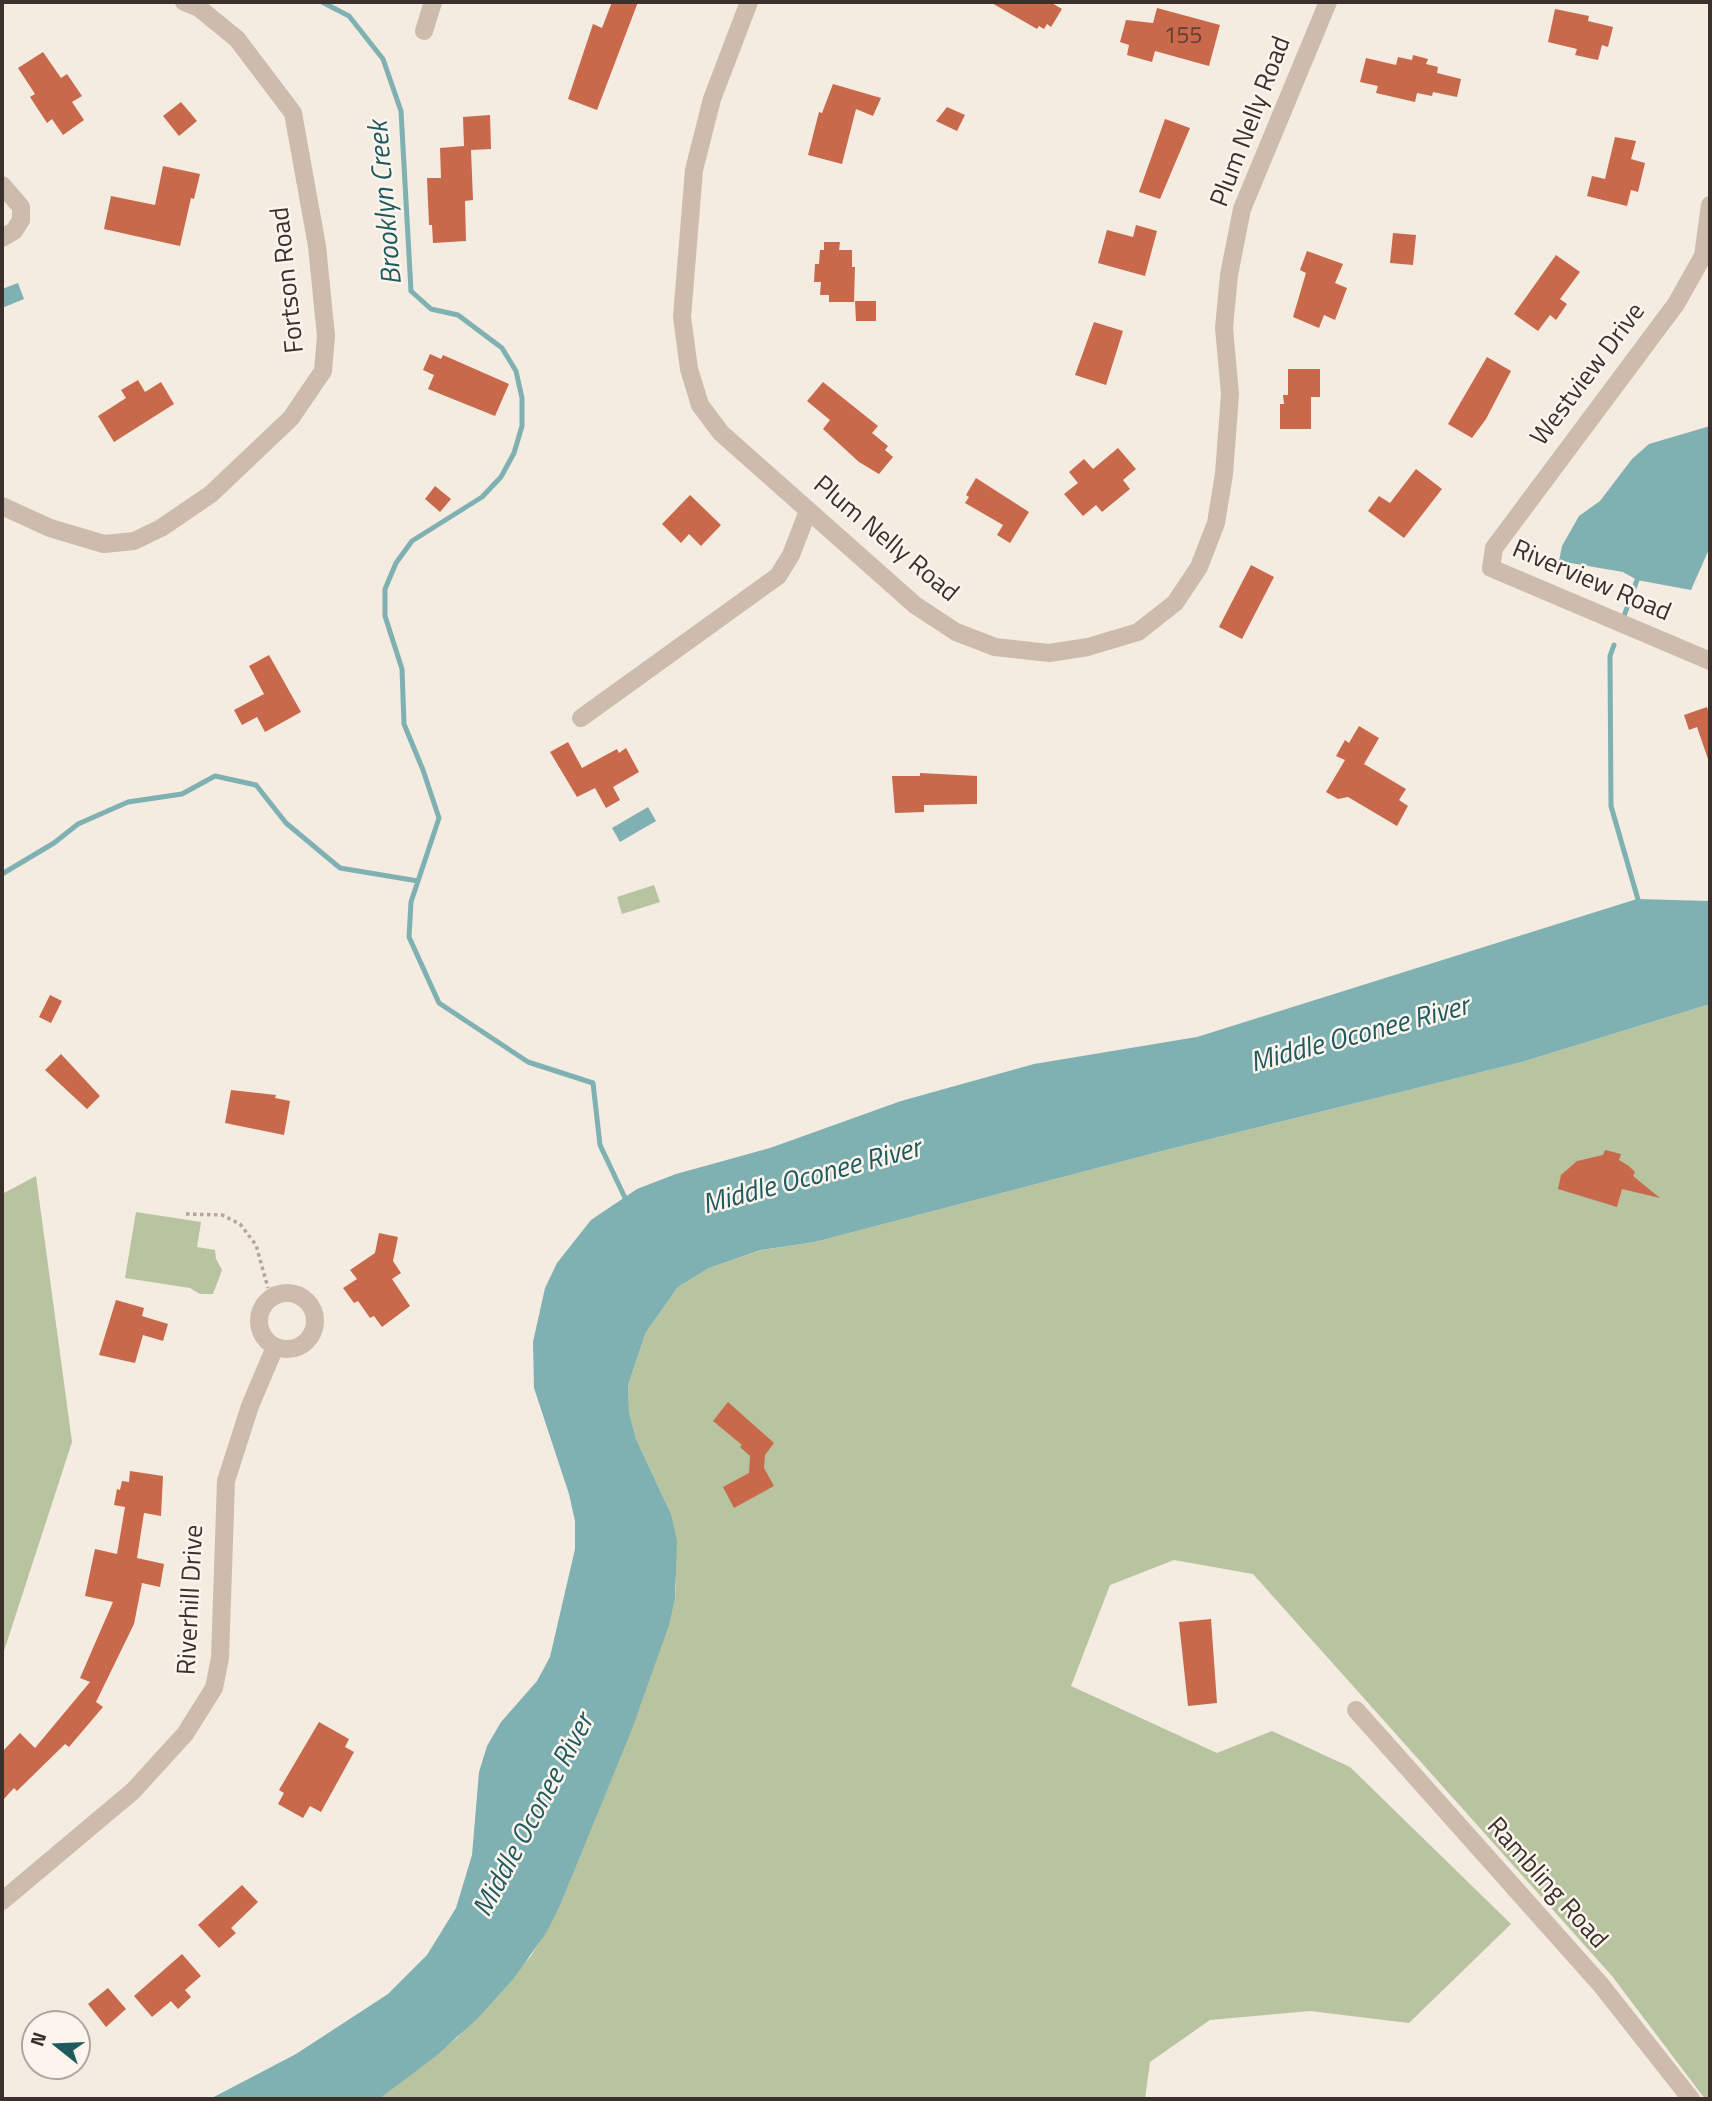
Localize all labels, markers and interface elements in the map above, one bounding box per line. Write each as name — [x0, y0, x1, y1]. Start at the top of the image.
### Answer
house number: 155 — [1164, 23, 1202, 51]
street label: Plum Nelly Road — [1205, 32, 1299, 212]
water label: Brooklyn Creek — [363, 120, 411, 286]
street label: Fortson Road — [266, 205, 312, 355]
street label: Westview Drive — [1525, 298, 1653, 452]
street label: Plum Nelly Road — [806, 470, 964, 610]
street label: Riverview Road — [1507, 535, 1675, 629]
water label: Middle Oconee River — [1247, 991, 1473, 1081]
water label: Middle Oconee River — [699, 1133, 925, 1223]
street label: Riverhill Drive — [172, 1524, 212, 1676]
water label: Middle Oconee River — [467, 1709, 603, 1923]
street label: Rambling Road — [1479, 1812, 1613, 1956]
north arrow — [21, 2010, 91, 2080]
text: N — [22, 2028, 53, 2050]

